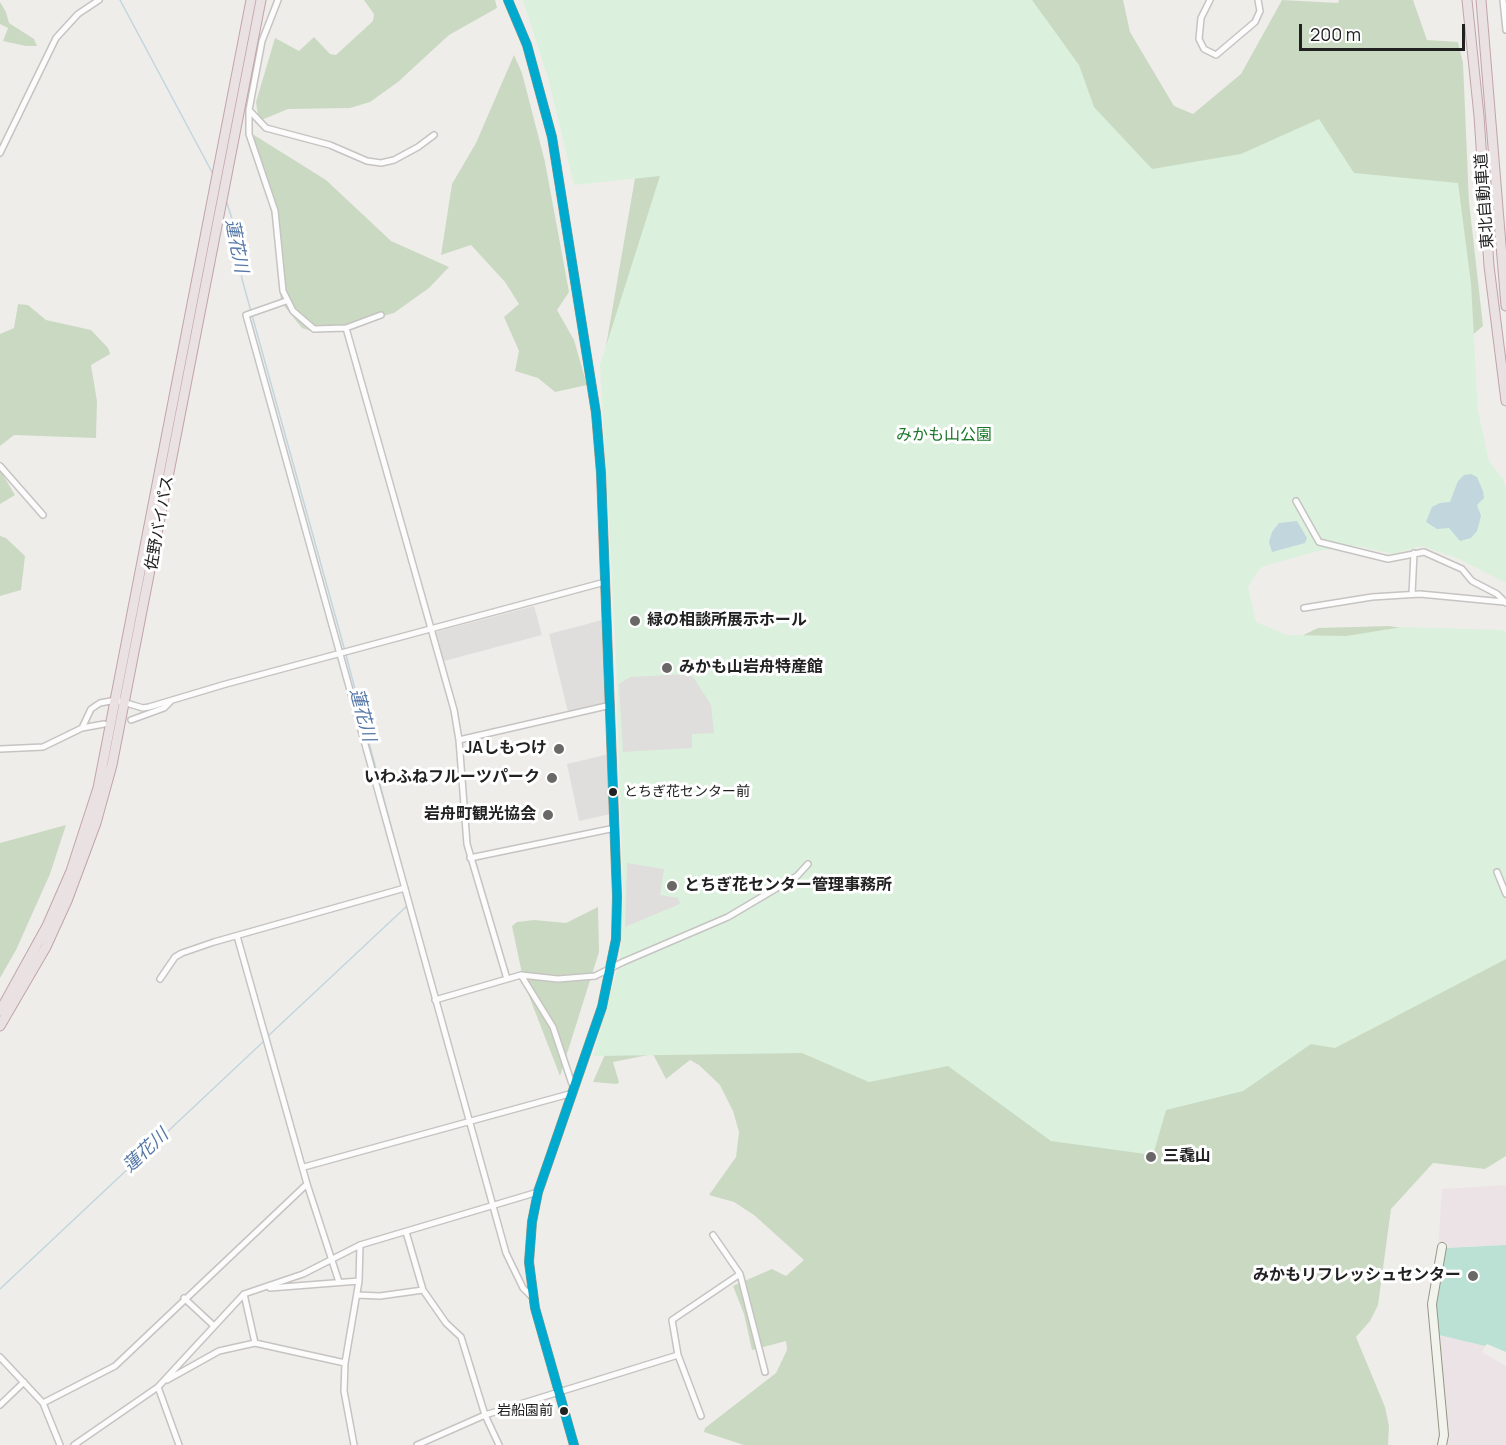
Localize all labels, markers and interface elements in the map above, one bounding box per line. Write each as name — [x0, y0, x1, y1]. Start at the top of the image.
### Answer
scale bar — [1302, 12, 1468, 50]
text: 200 m — [1310, 22, 1361, 46]
street label: 東北自動車道 — [1472, 152, 1498, 250]
water label: 蓮花川 — [220, 217, 252, 275]
park label: みかも山公園 — [896, 426, 992, 446]
street label: 佐野バイパス — [142, 474, 178, 572]
place label: 緑の相談所展示ホール — [647, 611, 807, 631]
marker: 緑の相談所展示ホール — [628, 614, 642, 628]
place label: みかも山岩舟特産館 — [679, 658, 823, 678]
marker: みかも山岩舟特産館 — [660, 661, 674, 675]
water label: 蓮花川 — [345, 686, 379, 744]
place label: JAしもつけ — [465, 739, 547, 759]
marker: JAしもつけ — [552, 742, 566, 756]
place label: いわふねフルーツパーク — [364, 768, 540, 788]
marker: いわふねフルーツパーク — [545, 771, 559, 785]
place label: とちぎ花センター前 — [624, 784, 750, 800]
marker: とちぎ花センター前 — [607, 786, 619, 798]
place label: 岩舟町観光協会 — [424, 805, 536, 825]
marker: 岩舟町観光協会 — [541, 808, 555, 822]
place label: とちぎ花センター管理事務所 — [684, 876, 892, 896]
marker: とちぎ花センター管理事務所 — [665, 879, 679, 893]
water label: 蓮花川 — [119, 1125, 173, 1177]
place label: 三毳山 — [1163, 1147, 1211, 1167]
marker: 三毳山 — [1144, 1150, 1158, 1164]
place label: みかもリフレッシュセンター — [1253, 1266, 1461, 1286]
marker: みかもリフレッシュセンター — [1466, 1269, 1480, 1283]
place label: 岩船園前 — [497, 1403, 553, 1419]
marker: 岩船園前 — [558, 1405, 570, 1417]

